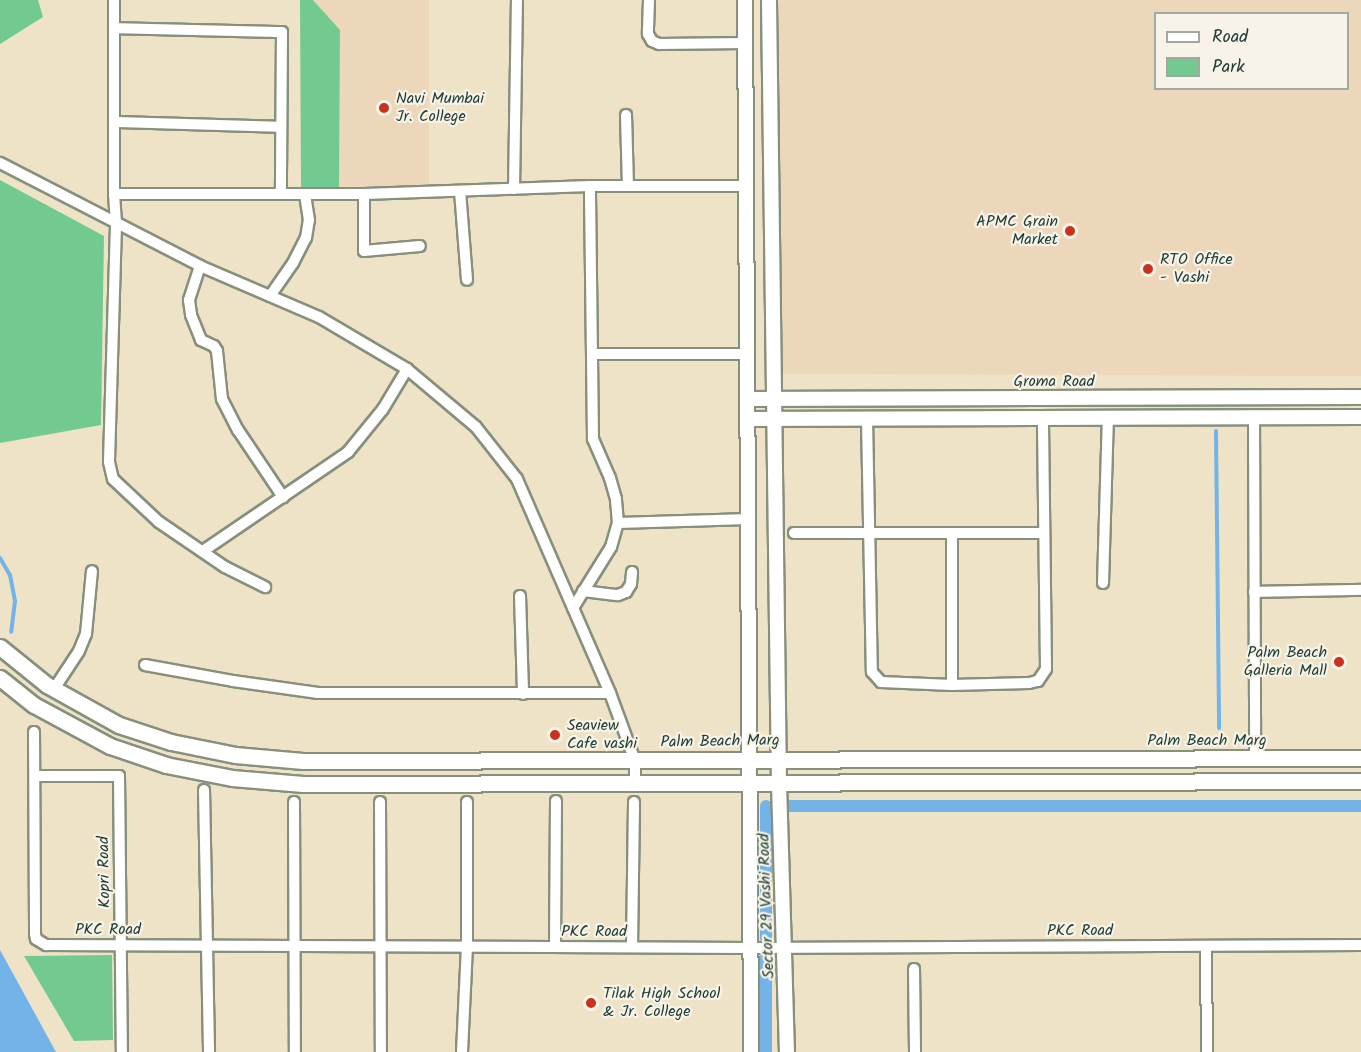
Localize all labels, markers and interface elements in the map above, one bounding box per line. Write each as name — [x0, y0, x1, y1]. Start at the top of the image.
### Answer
legend — [1154, 12, 1349, 90]
text: Road — [1212, 23, 1248, 52]
text: Park — [1212, 53, 1245, 82]
place label: Navi Mumbai Jr. College — [396, 89, 484, 127]
marker: Navi Mumbai Jr. College — [377, 101, 391, 115]
place label: APMC Grain Market — [976, 212, 1058, 250]
marker: APMC Grain Market — [1063, 224, 1077, 238]
place label: RTO Office - Vashi — [1160, 250, 1233, 288]
marker: RTO Office - Vashi — [1141, 262, 1155, 276]
street label: Groma Road — [1013, 372, 1095, 392]
place label: Palm Beach Galleria Mall — [1244, 643, 1327, 681]
marker: Palm Beach Galleria Mall — [1332, 655, 1346, 669]
place label: Seaview Cafe vashi — [567, 716, 637, 754]
marker: Seaview Cafe vashi — [548, 728, 562, 742]
street label: Palm Beach Marg — [660, 731, 780, 753]
street label: Palm Beach Marg — [1147, 731, 1267, 751]
street label: Sector 29 Vashi Road — [755, 833, 779, 979]
street label: Kopri Road — [95, 836, 115, 908]
street label: PKC Road — [75, 920, 141, 940]
street label: PKC Road — [1047, 921, 1113, 941]
street label: PKC Road — [561, 922, 627, 942]
place label: Tilak High School & Jr. College — [603, 984, 720, 1022]
marker: Tilak High School & Jr. College — [584, 996, 598, 1010]

